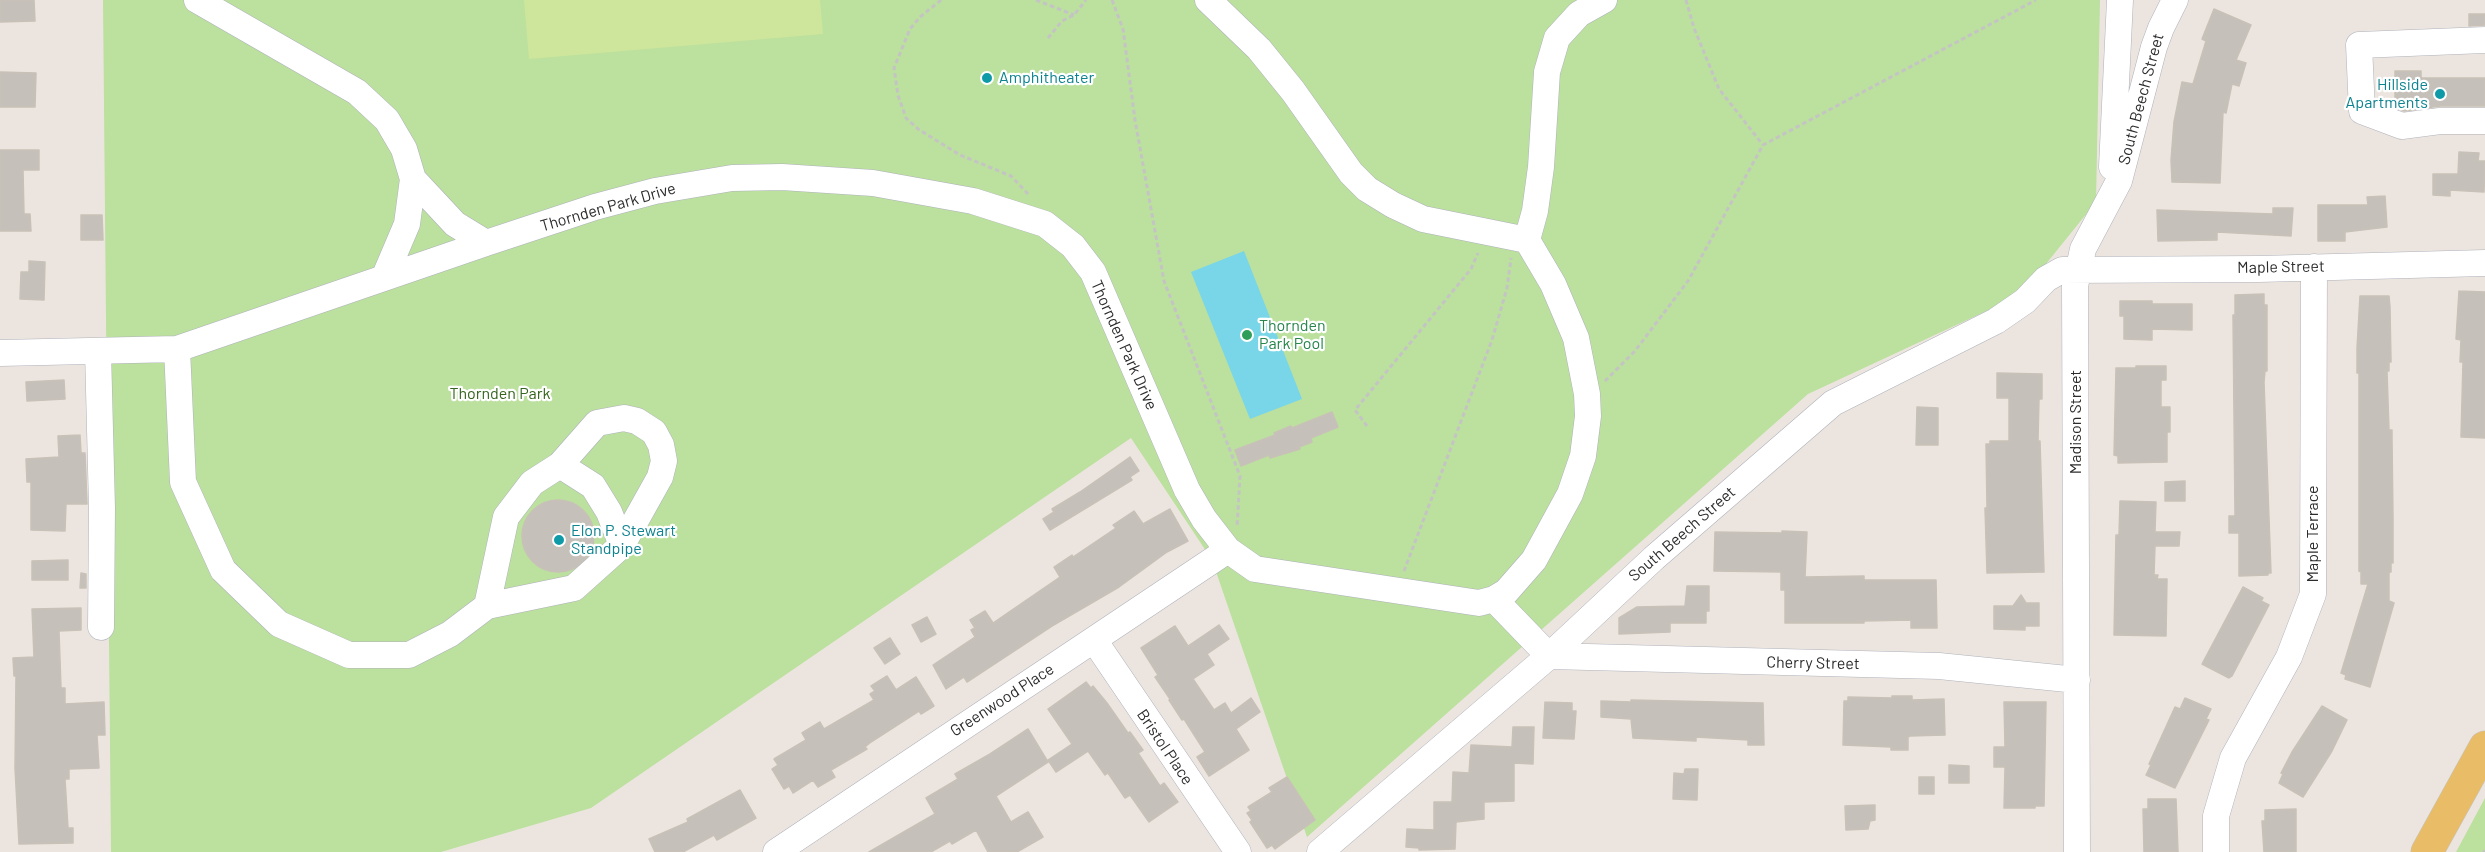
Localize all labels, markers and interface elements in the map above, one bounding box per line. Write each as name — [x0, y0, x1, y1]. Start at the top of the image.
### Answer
street label: South Beech Street — [2114, 31, 2168, 167]
place label: Amphitheater — [999, 68, 1094, 88]
marker: Amphitheater — [980, 71, 994, 85]
place label: Hillside Apartments — [2346, 75, 2428, 113]
marker: Hillside Apartments — [2433, 87, 2447, 101]
street label: Thornden Park Drive — [538, 178, 678, 236]
street label: Maple Street — [2237, 257, 2325, 277]
street label: Thornden Park Drive — [1087, 277, 1161, 413]
place label: Thornden Park Pool — [1259, 316, 1326, 354]
marker: Thornden Park Pool — [1240, 328, 1254, 342]
street label: Madison Street — [2066, 370, 2086, 474]
park label: Thornden Park — [449, 384, 551, 404]
street label: South Beech Street — [1625, 482, 1739, 586]
street label: Maple Terrace — [2303, 486, 2323, 582]
place label: Elon P. Stewart Standpipe — [571, 521, 676, 559]
marker: Elon P. Stewart Standpipe — [552, 533, 566, 547]
street label: Cherry Street — [1766, 653, 1860, 673]
street label: Greenwood Place — [947, 659, 1057, 741]
street label: Bristol Place — [1133, 706, 1197, 788]

